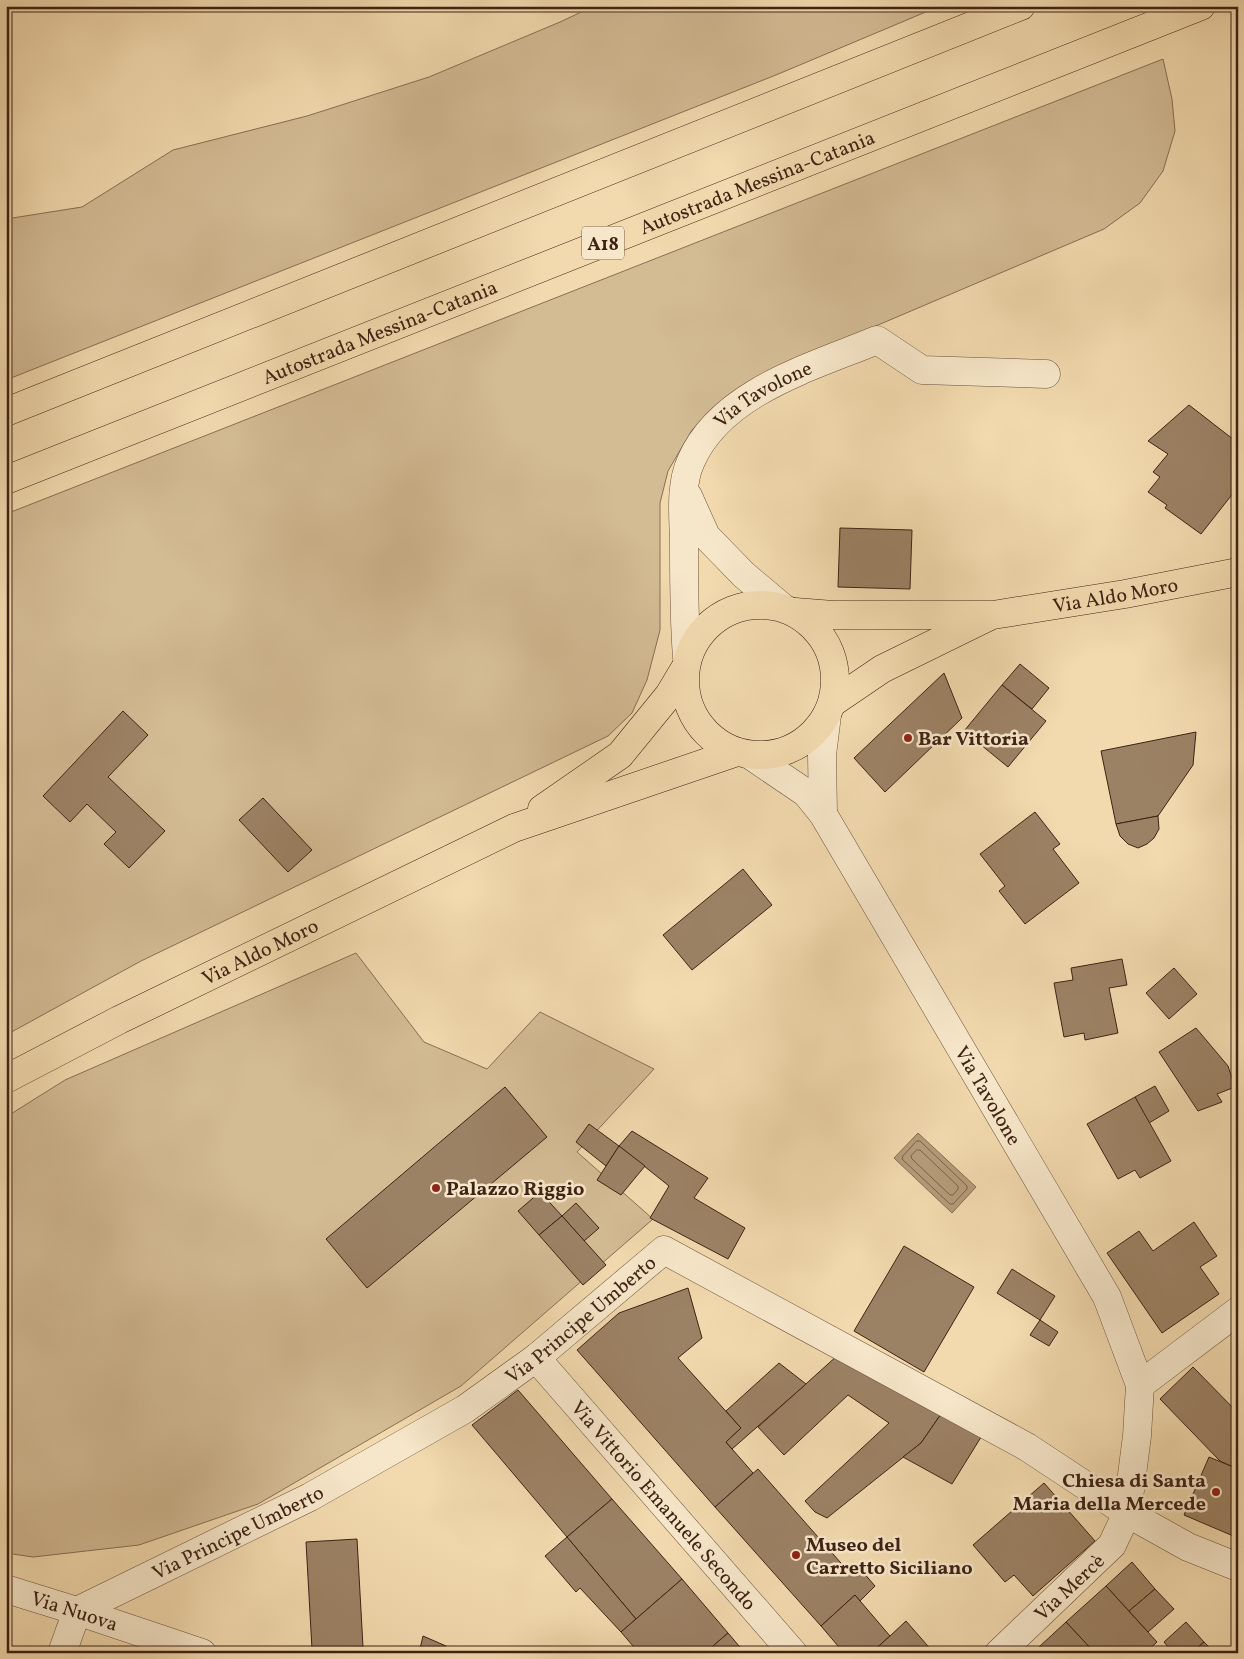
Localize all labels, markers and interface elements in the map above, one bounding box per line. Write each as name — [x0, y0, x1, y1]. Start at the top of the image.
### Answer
street label: Autostrada Messina-Catania — [636, 125, 880, 243]
road number: A18 — [582, 227, 624, 260]
street label: Autostrada Messina-Catania — [259, 274, 502, 393]
street label: Via Tavolone — [708, 355, 817, 435]
street label: Via Aldo Moro — [1051, 572, 1181, 621]
place label: Bar Vittoria — [918, 726, 1029, 754]
marker: Bar Vittoria — [902, 732, 914, 744]
street label: Via Aldo Moro — [198, 913, 324, 994]
street label: Via Tavolone — [946, 1041, 1027, 1151]
place label: Palazzo Riggio — [446, 1176, 585, 1204]
marker: Palazzo Riggio — [430, 1182, 442, 1194]
street label: Via Principe Umberto — [500, 1250, 663, 1391]
street label: Via Vittorio Emanuele Secondo — [563, 1395, 762, 1617]
place label: Chiesa di Santa Maria della Mercede — [1013, 1468, 1206, 1519]
street label: Via Principe Umberto — [148, 1480, 330, 1588]
marker: Chiesa di Santa Maria della Mercede — [1210, 1486, 1222, 1498]
place label: Museo del Carretto Siciliano — [806, 1532, 973, 1583]
street label: Via Mercè — [1029, 1548, 1112, 1628]
marker: Museo del Carretto Siciliano — [790, 1549, 802, 1561]
street label: Via Nuova — [27, 1586, 121, 1640]

